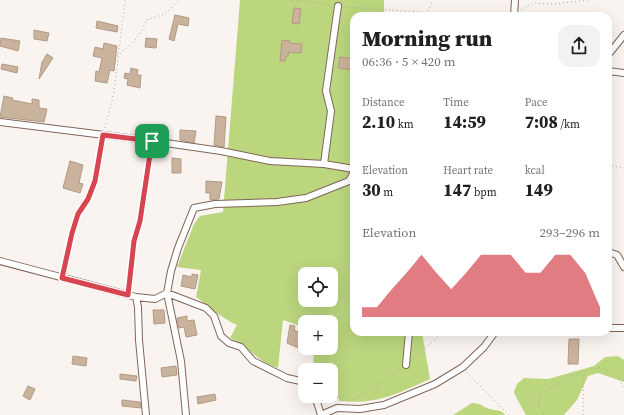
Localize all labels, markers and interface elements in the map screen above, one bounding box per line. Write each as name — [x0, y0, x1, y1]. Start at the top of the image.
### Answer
text: Morning run — [362, 23, 492, 53]
button: share — [558, 25, 600, 67]
text: 06:36 · 5 × 420 m — [362, 53, 456, 70]
text: Distance — [362, 95, 405, 110]
text: Time — [443, 95, 469, 110]
text: Pace — [525, 95, 548, 110]
text: 2.10 — [362, 110, 395, 134]
text: 14:59 — [443, 110, 486, 134]
text: 7:08 — [525, 110, 558, 134]
text: km — [395, 117, 414, 132]
text: /km — [558, 117, 580, 132]
pin — [135, 124, 169, 158]
icon: arrive — [141, 130, 163, 152]
text: Elevation — [362, 163, 408, 178]
text: Heart rate — [443, 163, 493, 178]
text: kcal — [525, 163, 545, 178]
text: 30 — [362, 178, 381, 202]
text: 147 — [443, 178, 471, 202]
text: 149 — [525, 178, 553, 202]
text: m — [381, 185, 393, 200]
text: bpm — [471, 185, 497, 200]
text: Elevation — [362, 224, 416, 241]
text: 293–296 m — [540, 224, 600, 241]
map controls — [298, 267, 338, 403]
button: locate — [298, 267, 338, 307]
button: + — [298, 315, 338, 355]
button: − — [298, 363, 338, 403]

